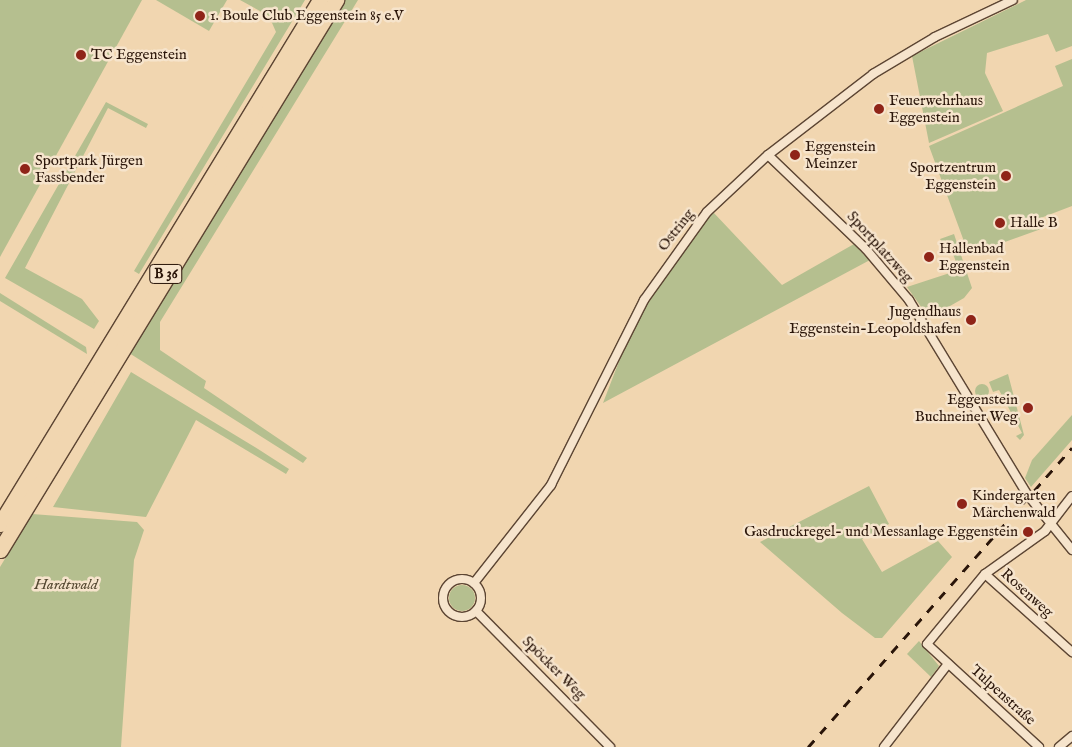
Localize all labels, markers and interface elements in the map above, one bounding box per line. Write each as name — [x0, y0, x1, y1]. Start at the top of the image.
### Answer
place label: 1. Boule Club Eggenstein 85 e.V — [210, 7, 404, 25]
marker: 1. Boule Club Eggenstein 85 e.V — [194, 10, 206, 22]
place label: TC Eggenstein — [91, 46, 187, 64]
marker: TC Eggenstein — [75, 49, 87, 61]
place label: Feuerwehrhaus Eggenstein — [889, 91, 983, 126]
marker: Feuerwehrhaus Eggenstein — [873, 103, 885, 115]
place label: Eggenstein Meinzer — [805, 137, 876, 172]
marker: Eggenstein Meinzer — [789, 149, 801, 161]
place label: Sportpark Jürgen Fassbender — [35, 151, 143, 186]
place label: Sportzentrum Eggenstein — [910, 158, 996, 193]
marker: Sportpark Jürgen Fassbender — [19, 163, 31, 175]
marker: Sportzentrum Eggenstein — [1000, 170, 1012, 182]
street label: Ostring — [654, 205, 698, 255]
street label: Sportplatzweg — [843, 208, 917, 286]
place label: Halle B — [1010, 214, 1058, 232]
marker: Halle B — [994, 217, 1006, 229]
place label: Hallenbad Eggenstein — [939, 239, 1010, 274]
marker: Hallenbad Eggenstein — [923, 251, 935, 263]
road number: B 36 — [148, 262, 184, 286]
place label: Jugendhaus Eggenstein-Leopoldshafen — [789, 302, 961, 337]
marker: Jugendhaus Eggenstein-Leopoldshafen — [965, 314, 977, 326]
place label: Eggenstein Buchneiner Weg — [915, 390, 1018, 425]
marker: Eggenstein Buchneiner Weg — [1022, 402, 1034, 414]
place label: Kindergarten Märchenwald — [972, 486, 1056, 521]
marker: Kindergarten Märchenwald — [956, 498, 968, 510]
place label: Gasdruckregel- und Messanlage Eggenstein — [744, 523, 1018, 541]
marker: Gasdruckregel- und Messanlage Eggenstein — [1022, 526, 1034, 538]
street label: Rosenweg — [997, 565, 1057, 621]
park label: Hardtwald — [34, 576, 98, 594]
street label: Spöcker Weg — [518, 632, 590, 704]
street label: Tulpenstraße — [967, 661, 1039, 729]

